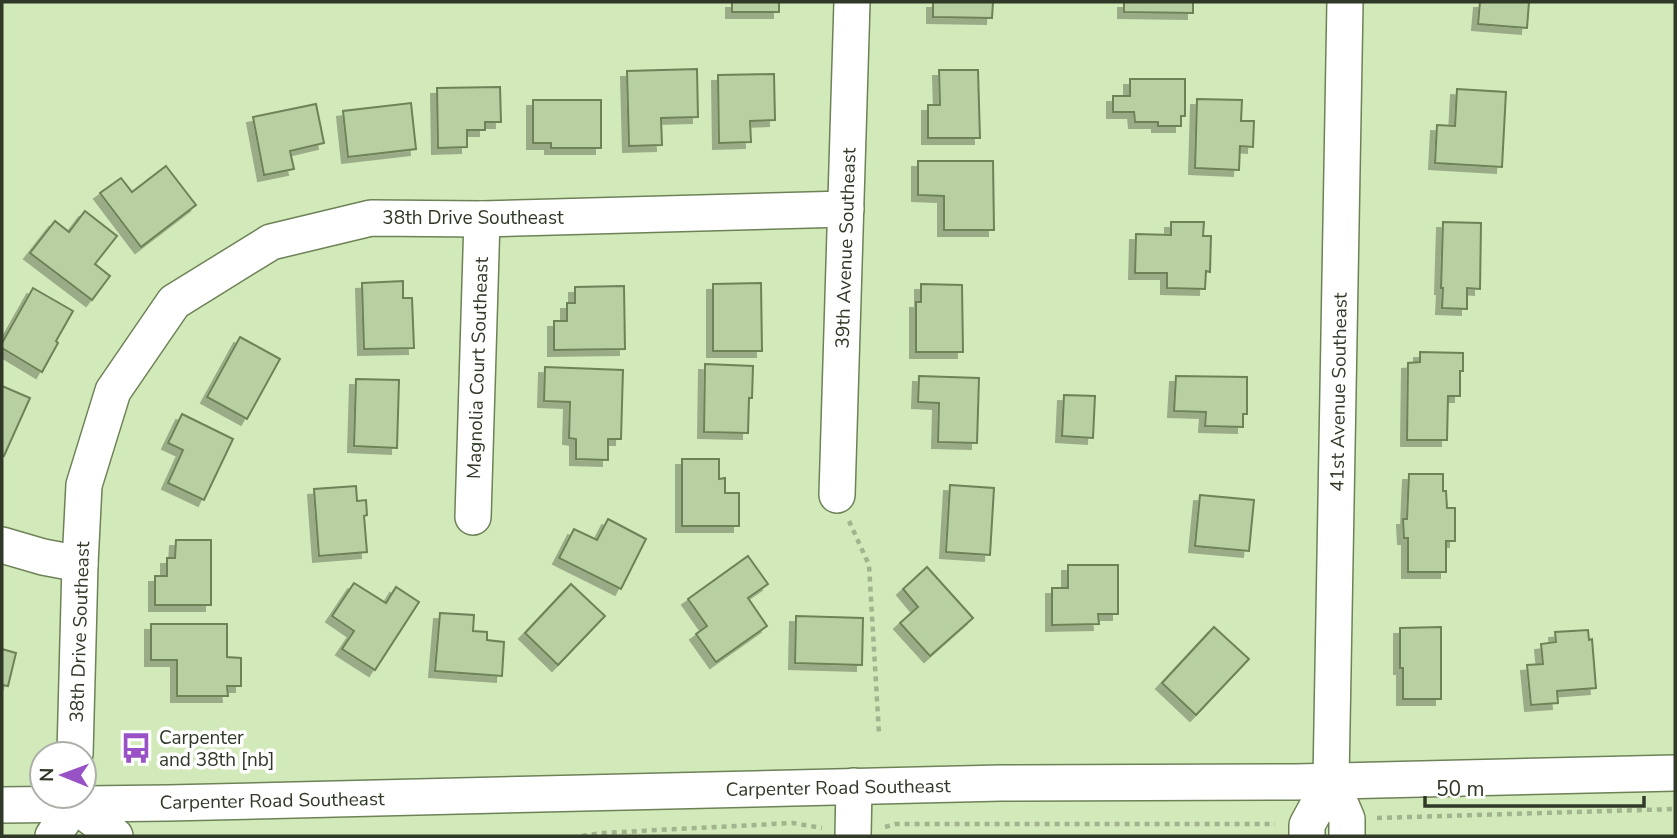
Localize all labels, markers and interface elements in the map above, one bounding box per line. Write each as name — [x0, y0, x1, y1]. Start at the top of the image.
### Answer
street label: 39th Avenue Southeast — [830, 147, 863, 349]
street label: 38th Drive Southeast — [382, 205, 564, 231]
street label: Magnolia Court Southeast — [461, 256, 495, 480]
street label: 41st Avenue Southeast — [1324, 292, 1354, 492]
street label: 38th Drive Southeast — [64, 541, 96, 723]
place label: Carpenter and 38th [nb] — [159, 725, 275, 773]
bus stop icon: Carpenter and 38th [nb] — [119, 731, 153, 765]
north arrow — [28, 740, 98, 810]
scale bar — [1425, 764, 1644, 808]
text: N — [34, 767, 60, 782]
street label: Carpenter Road Southeast — [725, 773, 951, 803]
text: 50 m — [1436, 775, 1485, 803]
street label: Carpenter Road Southeast — [159, 786, 385, 816]

